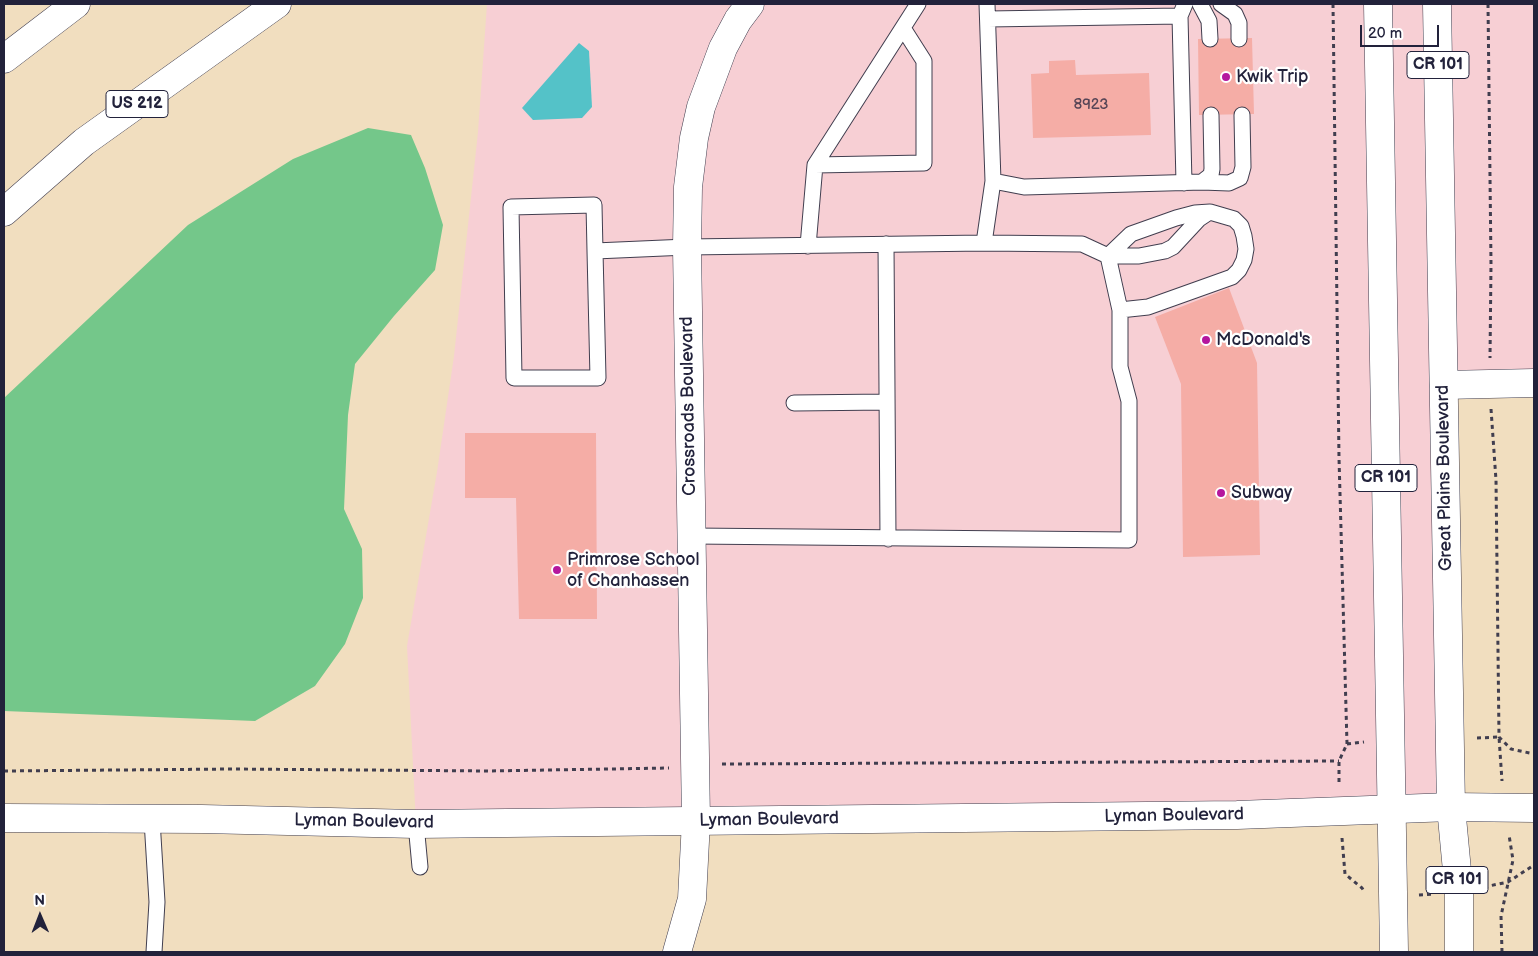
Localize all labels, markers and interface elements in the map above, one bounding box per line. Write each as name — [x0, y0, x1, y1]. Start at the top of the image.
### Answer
scale bar — [1363, 15, 1442, 47]
text: 20 m — [1368, 24, 1402, 43]
road number: CR 101 — [1407, 52, 1469, 78]
place label: Kwik Trip — [1236, 66, 1308, 88]
marker: Kwik Trip — [1220, 71, 1232, 83]
road number: US 212 — [106, 90, 168, 118]
house number: 8923 — [1073, 96, 1109, 114]
street label: Crossroads Boulevard — [677, 316, 701, 496]
place label: McDonald's — [1216, 329, 1310, 351]
marker: McDonald's — [1200, 334, 1212, 346]
street label: Great Plains Boulevard — [1433, 385, 1457, 571]
road number: CR 101 — [1355, 464, 1417, 492]
place label: Subway — [1231, 482, 1292, 504]
marker: Subway — [1215, 487, 1227, 499]
place label: Primrose School of Chanhassen — [567, 549, 700, 592]
marker: Primrose School of Chanhassen — [551, 564, 563, 576]
street label: Lyman Boulevard — [1104, 804, 1244, 828]
street label: Lyman Boulevard — [699, 808, 839, 832]
street label: Lyman Boulevard — [294, 810, 434, 834]
road number: CR 101 — [1426, 866, 1488, 894]
north arrow — [15, 891, 65, 941]
text: N — [34, 892, 45, 909]

